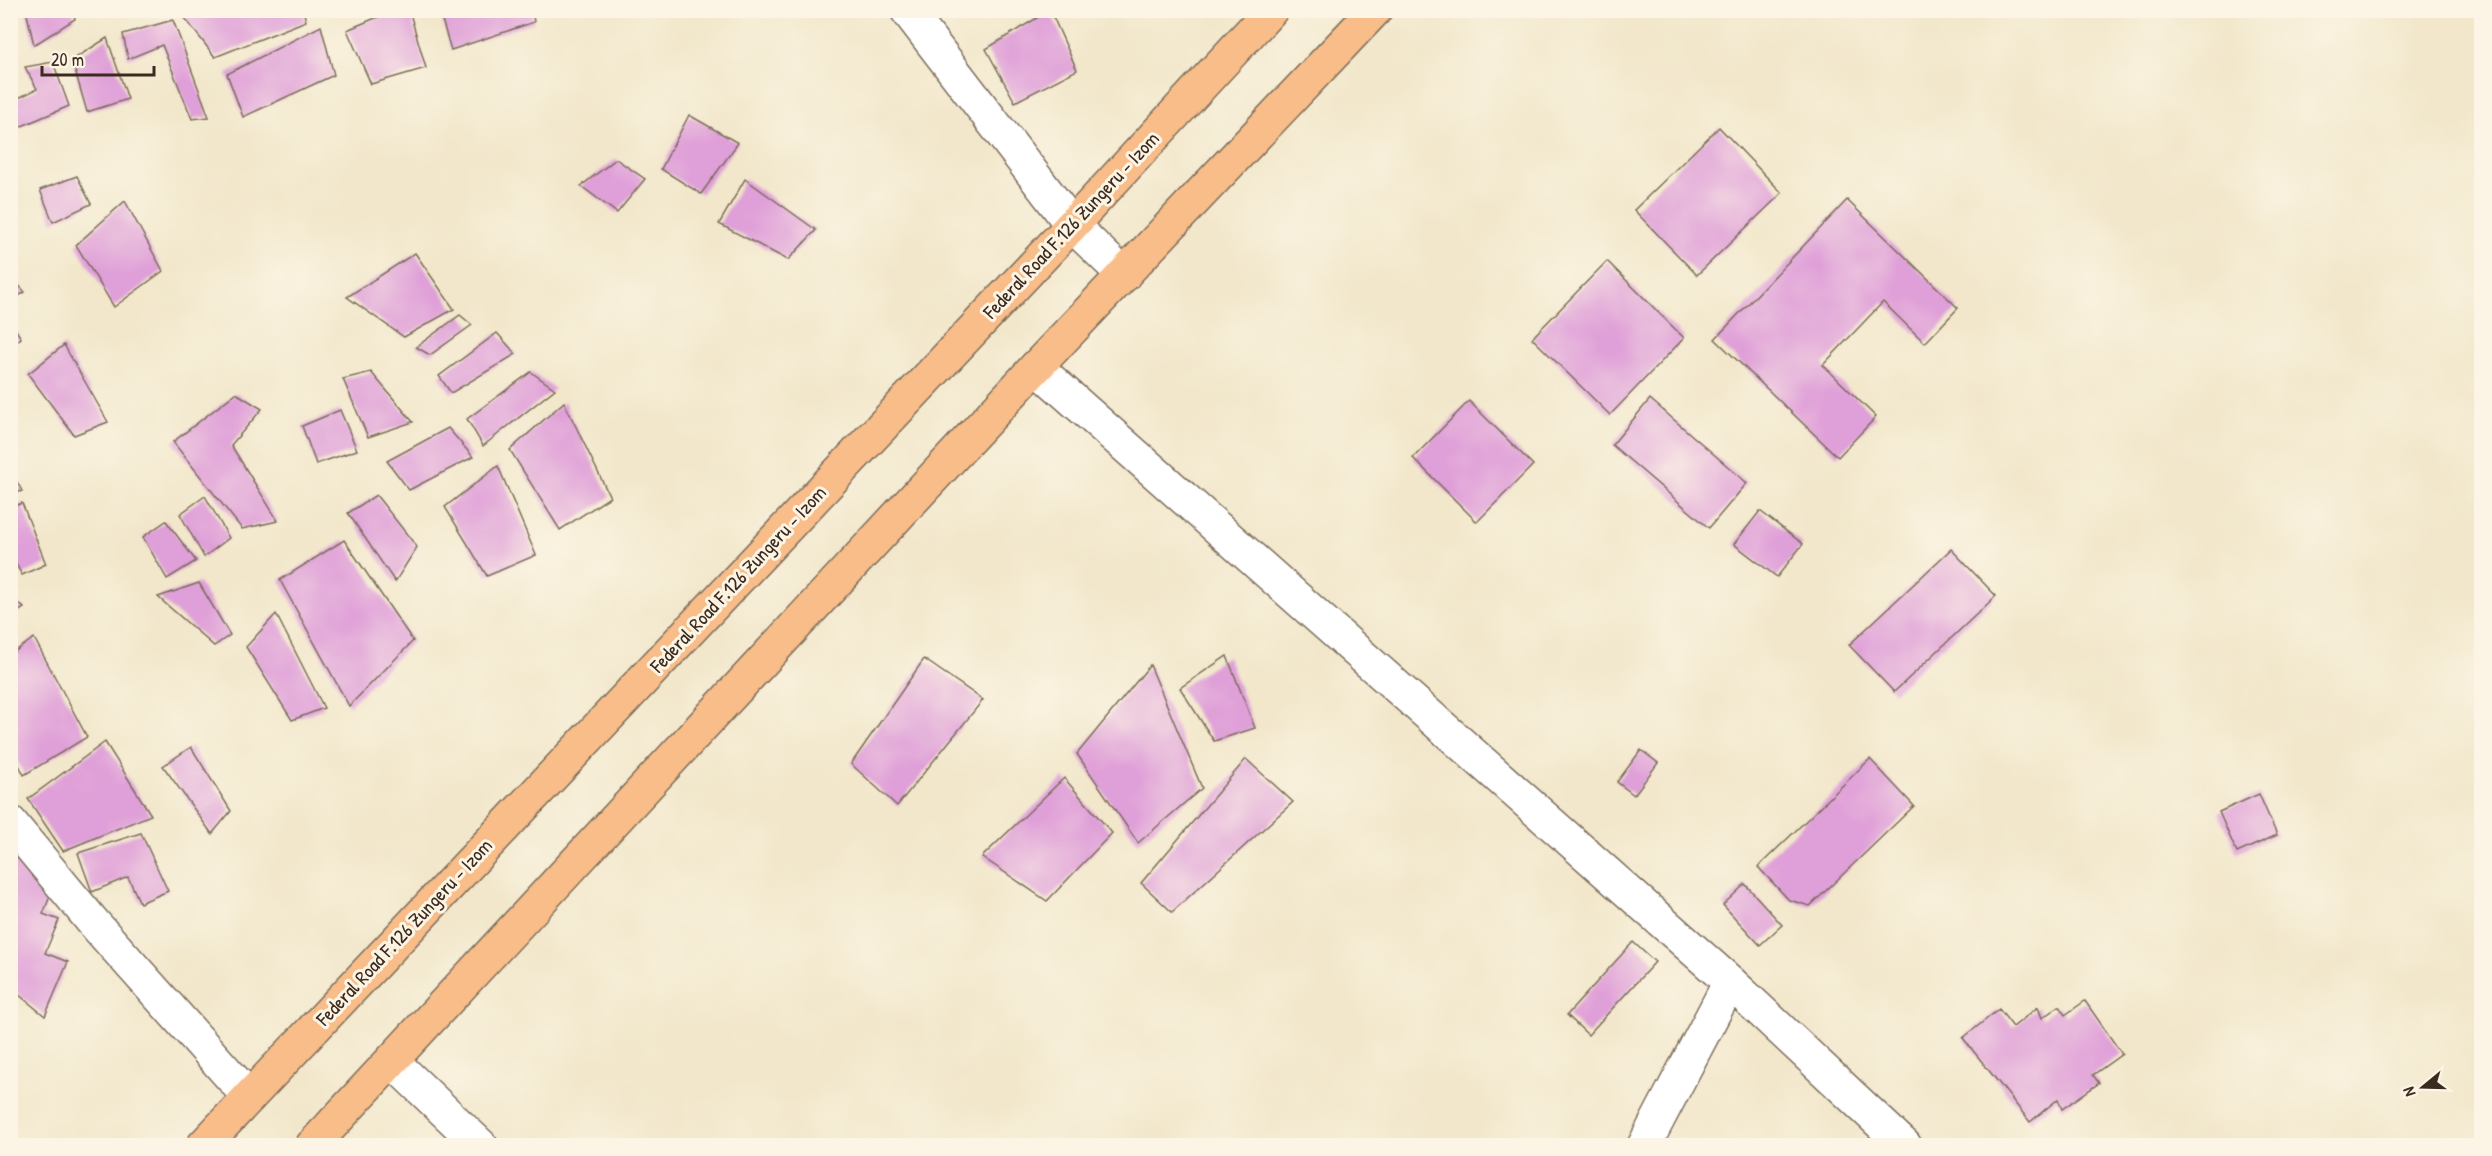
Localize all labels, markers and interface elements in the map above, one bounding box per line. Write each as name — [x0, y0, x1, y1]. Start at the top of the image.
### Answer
scale bar — [42, 39, 154, 77]
text: 20 m — [51, 47, 84, 72]
street label: Federal Road F.126 Zungeru - Izom — [976, 125, 1165, 325]
street label: Federal Road F.126 Zungeru - Izom — [643, 479, 832, 679]
street label: Federal Road F.126 Zungeru - Izom — [309, 832, 498, 1032]
north arrow — [2393, 1057, 2453, 1117]
text: N — [2397, 1084, 2421, 1099]

